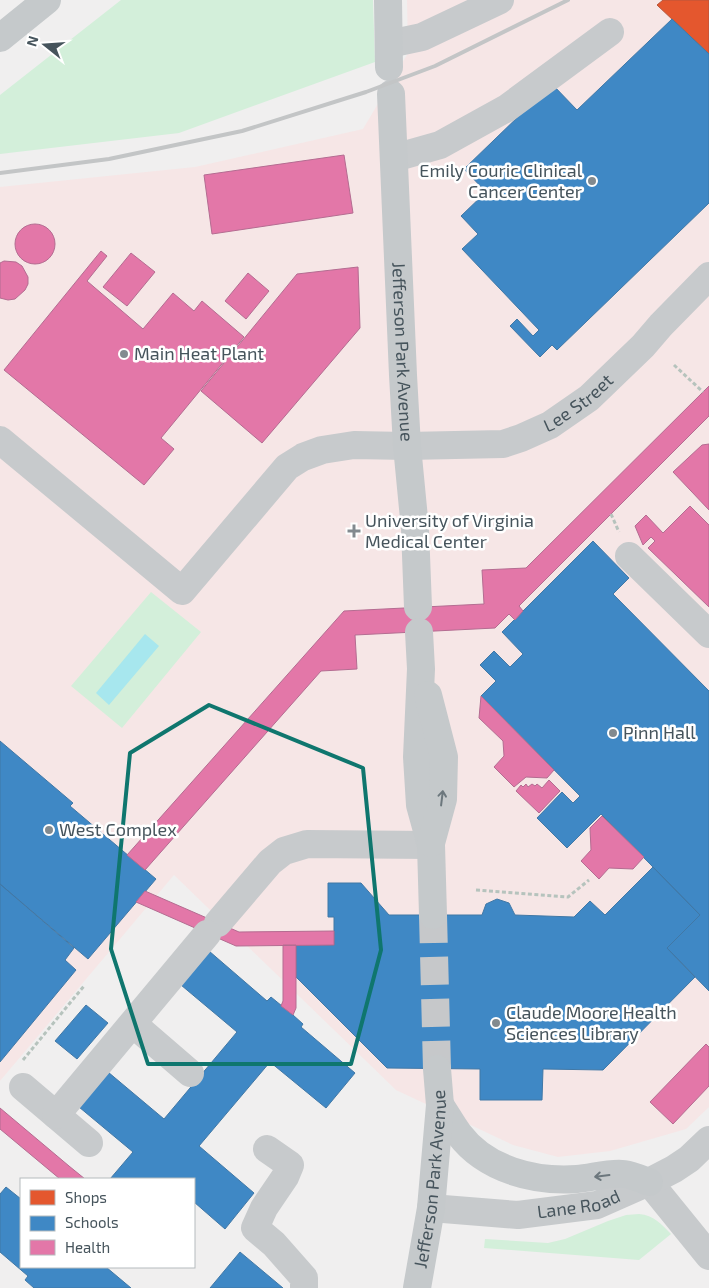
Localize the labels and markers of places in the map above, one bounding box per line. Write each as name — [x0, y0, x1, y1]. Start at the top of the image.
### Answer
place label: Emily Couric Clinical Cancer Center — [419, 159, 583, 202]
marker: Emily Couric Clinical Cancer Center — [586, 175, 598, 187]
place label: Main Heat Plant — [134, 342, 264, 364]
marker: Main Heat Plant — [118, 348, 130, 360]
place label: University of Virginia Medical Center — [365, 509, 534, 552]
marker: University of Virginia Medical Center — [347, 524, 361, 538]
place label: Pinn Hall — [623, 721, 696, 743]
marker: Pinn Hall — [607, 727, 619, 739]
place label: West Complex — [59, 818, 177, 840]
marker: West Complex — [43, 824, 55, 836]
place label: Claude Moore Health Sciences Library — [506, 1001, 677, 1044]
marker: Claude Moore Health Sciences Library — [490, 1017, 502, 1029]

